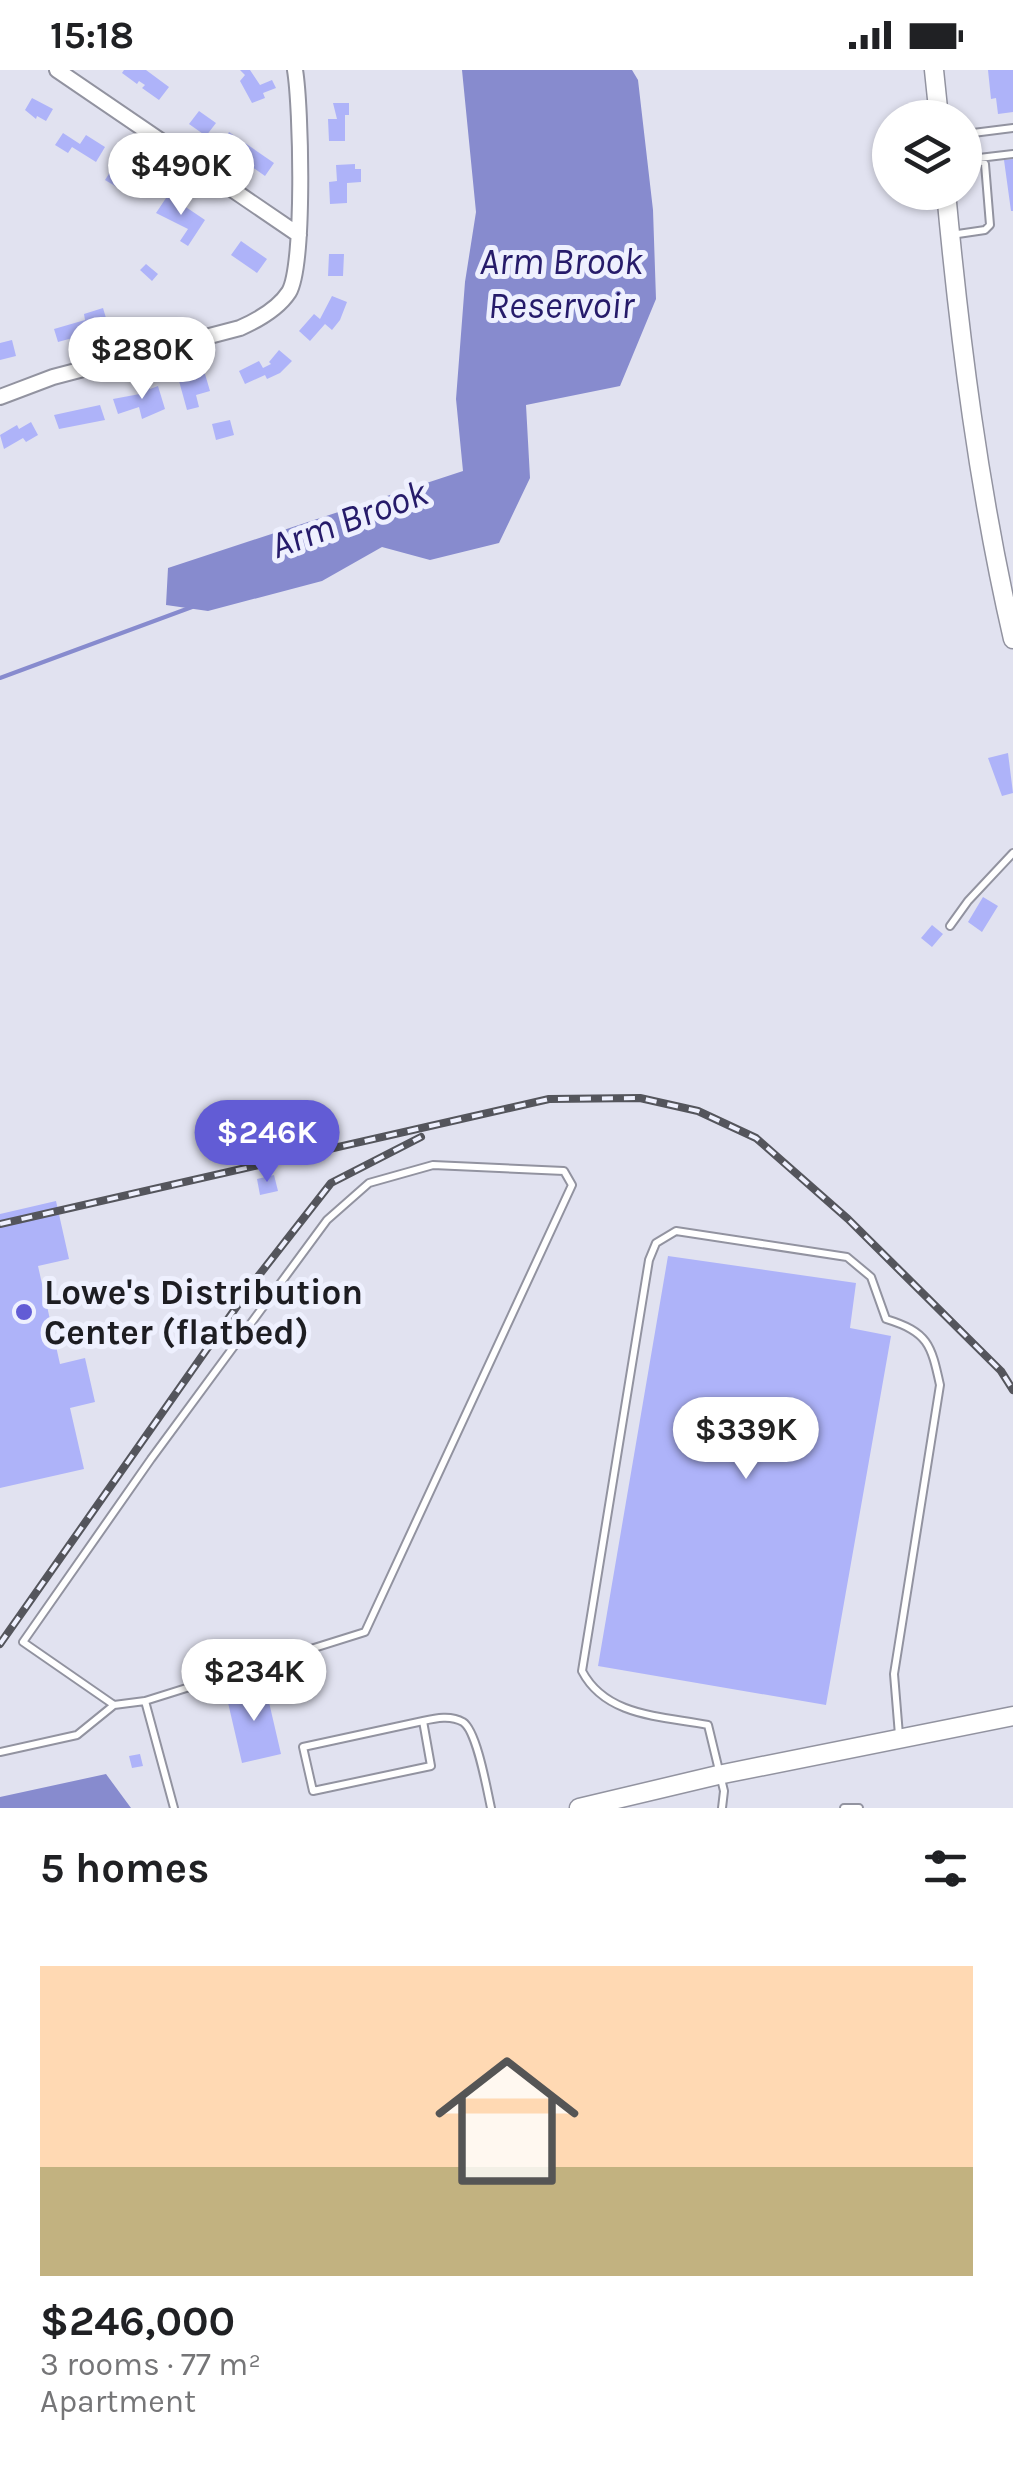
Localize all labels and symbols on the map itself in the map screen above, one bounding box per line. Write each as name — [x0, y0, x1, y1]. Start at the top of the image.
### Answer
pin: $490K — [111, 133, 251, 218]
water label: Arm Brook Reservoir — [479, 239, 644, 328]
pin: $280K — [72, 317, 212, 402]
water label: Arm Brook — [264, 470, 434, 568]
pin: $246K — [197, 1100, 337, 1185]
place label: Lowe's Distribution Center (flatbed) — [44, 1272, 363, 1353]
marker: Lowe's Distribution Center (flatbed) — [13, 1301, 35, 1323]
pin: $339K — [676, 1397, 816, 1482]
pin: $234K — [184, 1639, 324, 1724]

